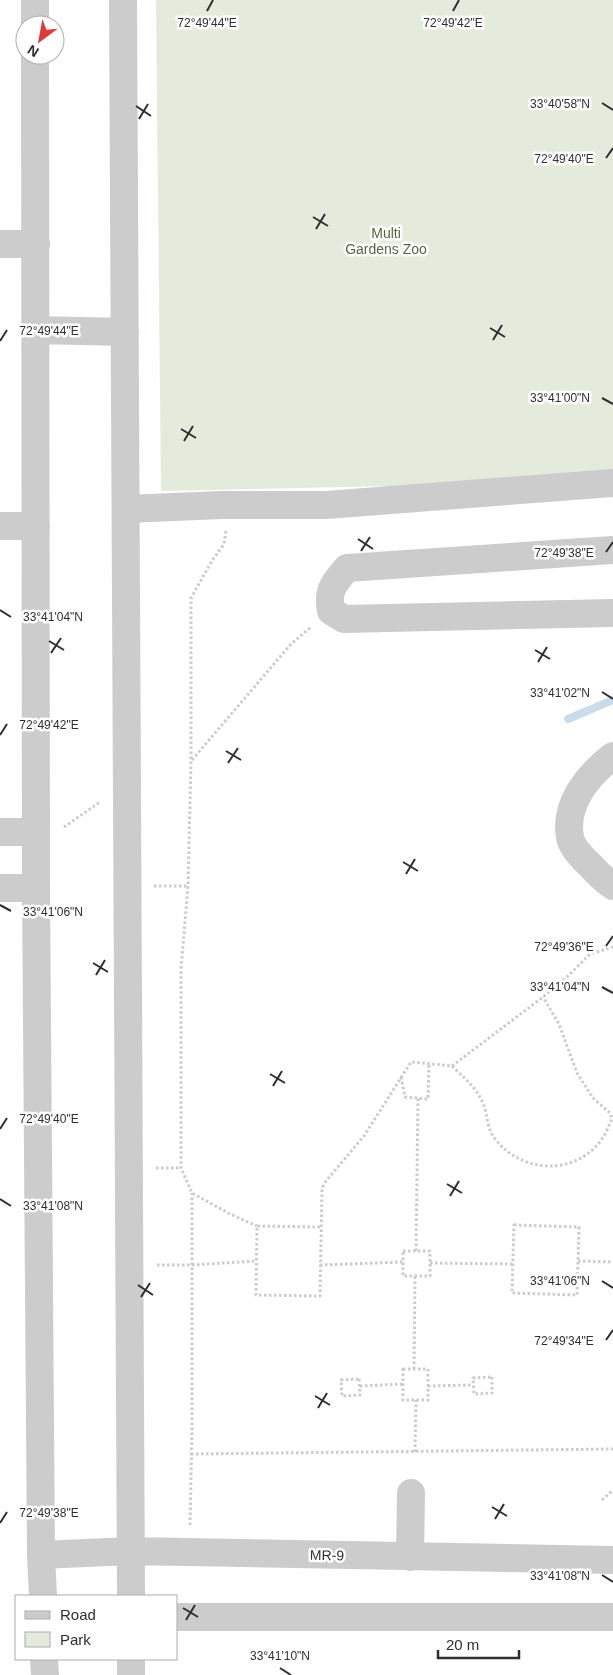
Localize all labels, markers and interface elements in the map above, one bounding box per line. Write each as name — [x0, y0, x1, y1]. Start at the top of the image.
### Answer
north arrow — [15, 15, 65, 65]
text: 72°49'44"E — [177, 16, 237, 30]
text: 72°49'42"E — [423, 16, 483, 30]
text: N — [25, 42, 42, 60]
text: 33°40'58"N — [530, 97, 590, 111]
text: 72°49'40"E — [534, 152, 594, 166]
park label: Multi Gardens Zoo — [345, 225, 427, 257]
text: 72°49'44"E — [19, 324, 79, 338]
text: 33°41'00"N — [530, 391, 590, 405]
text: 72°49'38"E — [534, 546, 594, 560]
text: 33°41'04"N — [23, 610, 83, 624]
text: 33°41'02"N — [530, 686, 590, 700]
text: 72°49'42"E — [19, 718, 79, 732]
text: 33°41'06"N — [23, 905, 83, 919]
text: 72°49'36"E — [534, 940, 594, 954]
text: 33°41'04"N — [530, 980, 590, 994]
text: 72°49'40"E — [19, 1112, 79, 1126]
text: 33°41'08"N — [23, 1199, 83, 1213]
text: 33°41'06"N — [530, 1274, 590, 1288]
text: 72°49'34"E — [534, 1334, 594, 1348]
text: 72°49'38"E — [19, 1506, 79, 1520]
street label: MR-9 — [310, 1547, 344, 1563]
text: 33°41'08"N — [530, 1569, 590, 1583]
legend — [15, 1595, 178, 1660]
text: Road — [60, 1606, 96, 1623]
scale bar — [438, 1628, 519, 1660]
text: Park — [60, 1631, 91, 1648]
text: 20 m — [446, 1636, 479, 1653]
text: 33°41'10"N — [250, 1649, 310, 1663]

